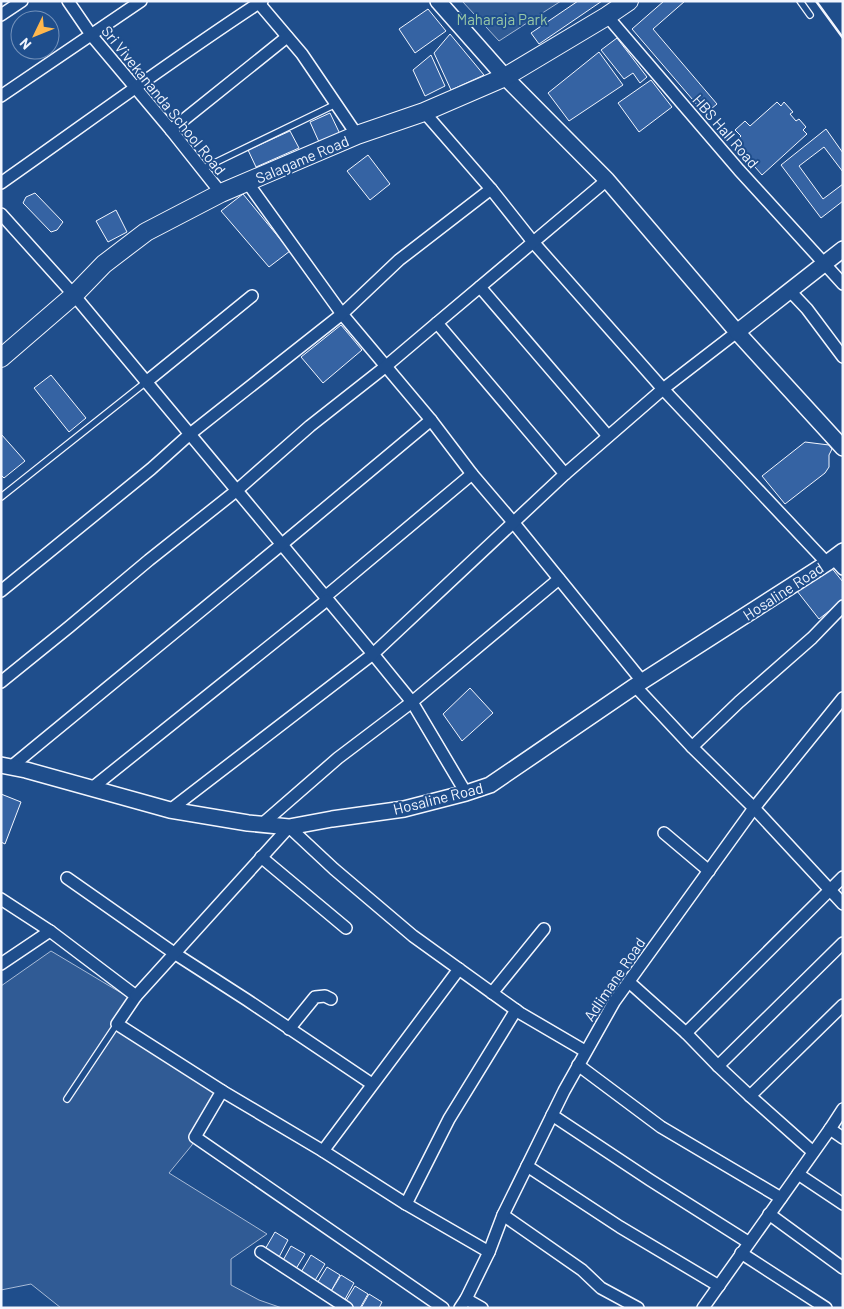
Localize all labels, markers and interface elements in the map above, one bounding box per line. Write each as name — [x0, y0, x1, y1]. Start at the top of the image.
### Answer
north arrow — [10, 10, 60, 60]
park label: Maharaja Park — [456, 10, 548, 28]
street label: Sri Vivekananda School Road — [98, 22, 230, 178]
text: N — [16, 35, 35, 53]
street label: HBS Hall Road — [689, 91, 763, 171]
street label: Salagame Road — [253, 131, 351, 187]
street label: Hosaline Road — [739, 558, 827, 624]
street label: Hosaline Road — [391, 778, 485, 818]
street label: Adlimane Road — [580, 934, 648, 1024]

